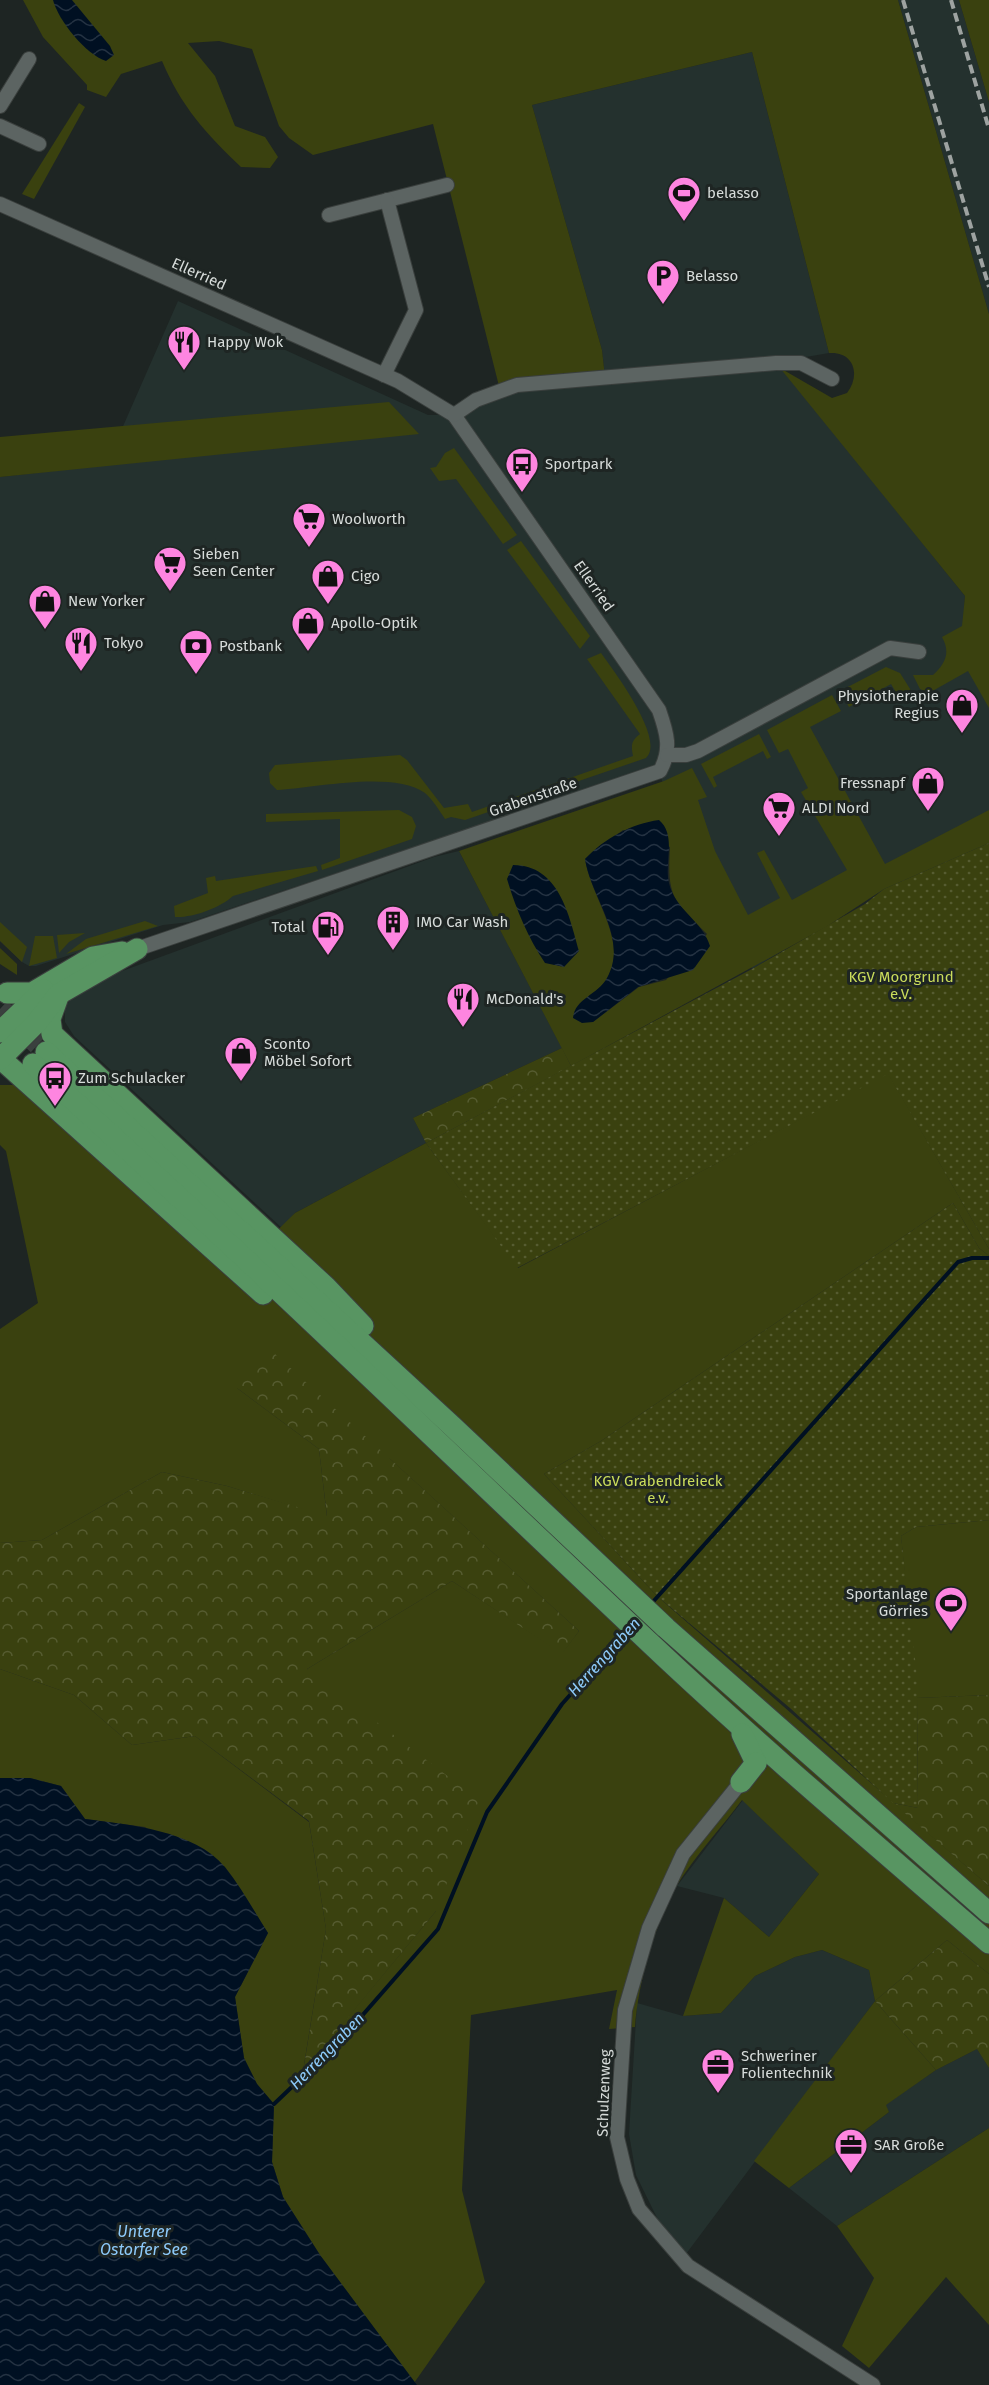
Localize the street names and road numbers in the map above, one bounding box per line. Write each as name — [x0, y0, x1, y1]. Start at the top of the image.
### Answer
street label: Ellerried — [169, 254, 229, 294]
street label: Ellerried — [570, 557, 618, 615]
street label: Grabenstraße — [487, 774, 579, 820]
street label: Schulzenweg — [593, 2049, 615, 2137]

